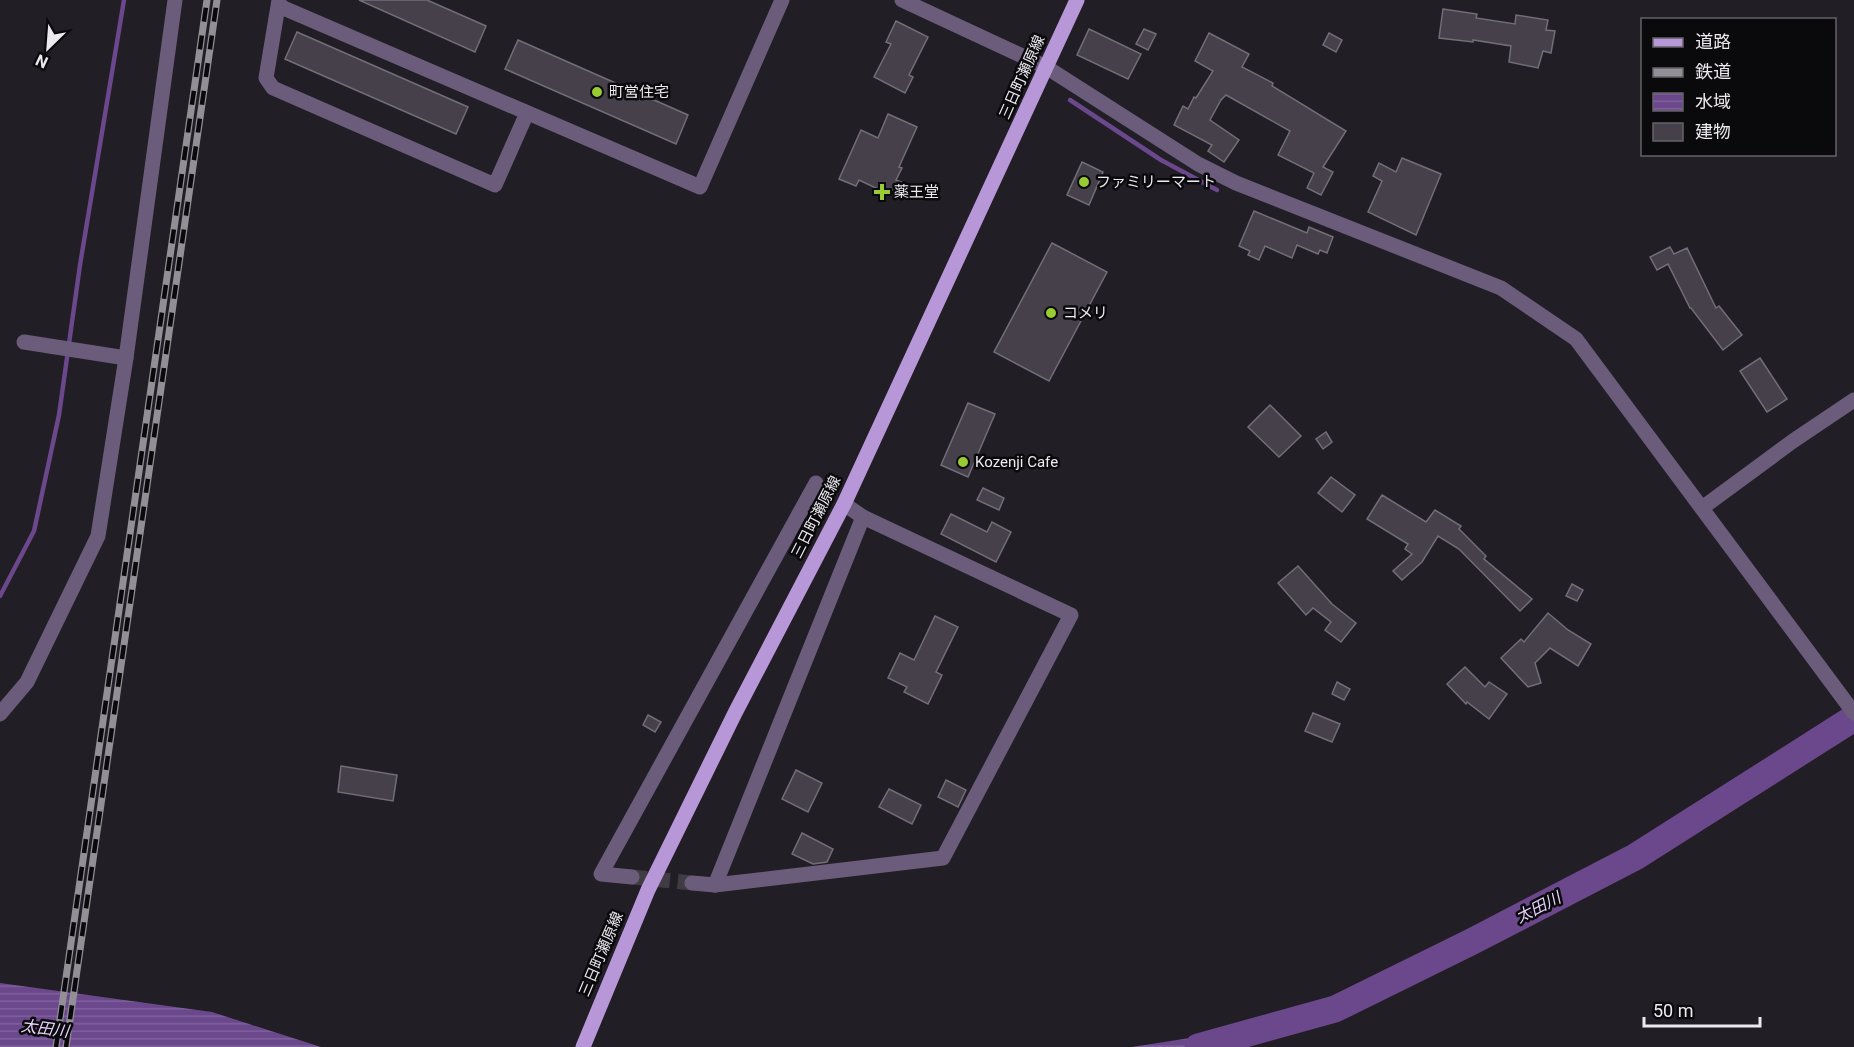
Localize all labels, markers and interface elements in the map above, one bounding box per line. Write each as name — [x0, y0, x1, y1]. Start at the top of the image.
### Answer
north arrow — [18, 18, 78, 78]
legend — [1641, 18, 1836, 156]
text: 道路 — [1695, 31, 1731, 52]
street label: 三日町瀬原線 — [995, 32, 1049, 122]
text: N — [33, 50, 51, 72]
text: 鉄道 — [1695, 61, 1731, 82]
place label: 町営住宅 — [609, 83, 669, 101]
marker: 町営住宅 — [590, 85, 604, 99]
text: 水域 — [1695, 91, 1731, 112]
text: 建物 — [1695, 121, 1731, 142]
place label: ファミリーマート — [1096, 173, 1216, 191]
marker: ファミリーマート — [1077, 175, 1091, 189]
place label: 薬王堂 — [894, 183, 939, 201]
marker: 薬王堂 — [875, 185, 889, 199]
place label: コメリ — [1063, 304, 1108, 322]
marker: コメリ — [1044, 306, 1058, 320]
place label: Kozenji Cafe — [975, 453, 1058, 471]
marker: Kozenji Cafe — [956, 455, 970, 469]
street label: 三日町瀬原線 — [788, 473, 844, 561]
water label: 太田川 — [1513, 887, 1566, 927]
street label: 三日町瀬原線 — [575, 909, 627, 999]
scale bar — [1644, 990, 1760, 1028]
text: 50 m — [1653, 1000, 1693, 1021]
water label: 太田川 — [20, 1016, 72, 1041]

